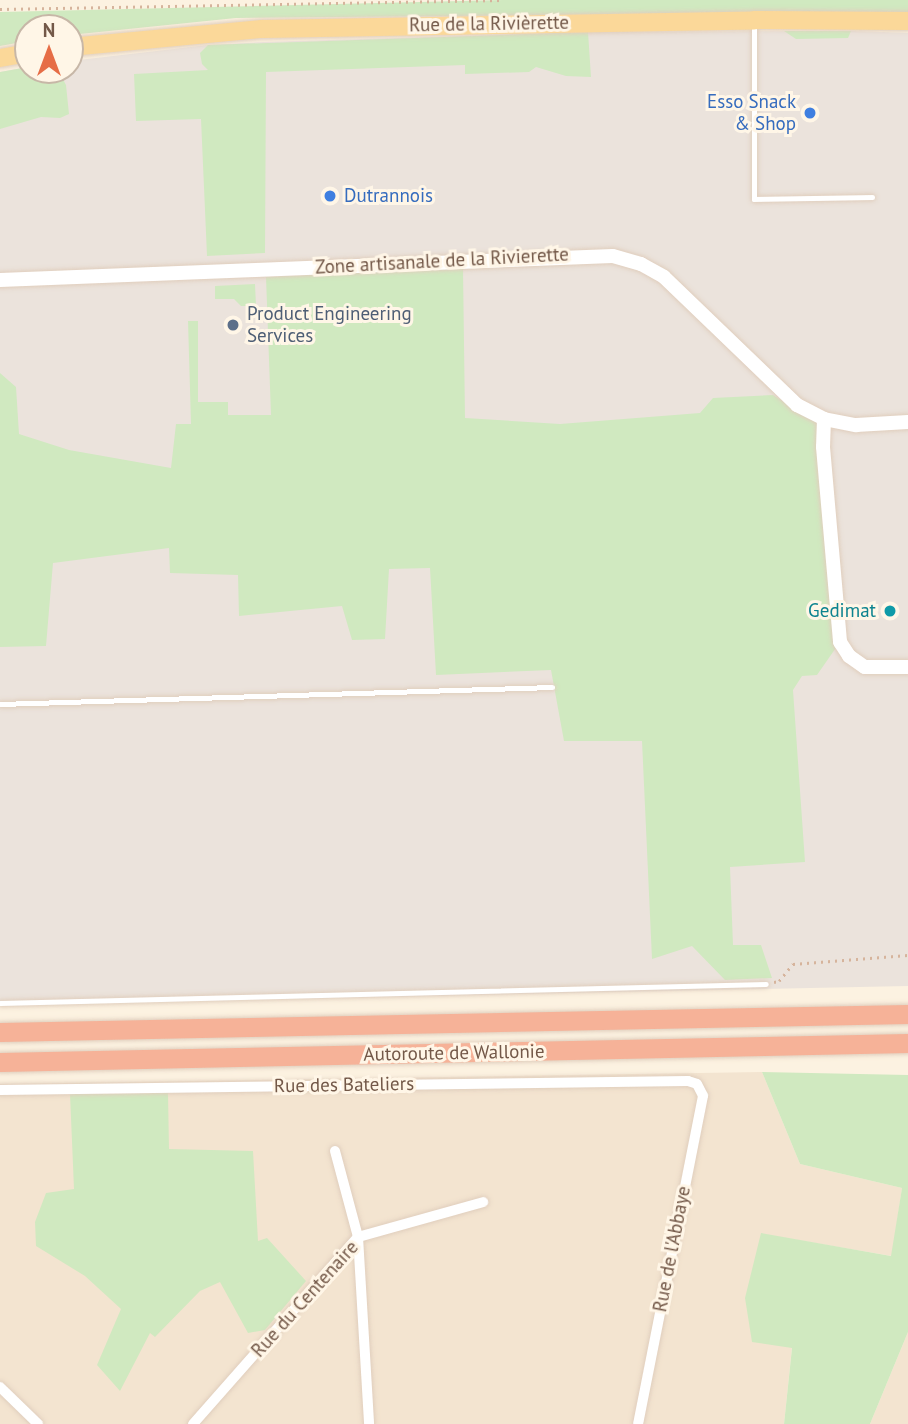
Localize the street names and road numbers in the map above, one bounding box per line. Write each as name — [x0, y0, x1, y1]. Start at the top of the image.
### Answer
street label: Rue de la Rivièrette — [409, 11, 569, 37]
street label: Zone artisanale de la Rivierette — [315, 243, 569, 279]
street label: Autoroute de Wallonie — [363, 1040, 545, 1066]
street label: Rue des Bateliers — [274, 1072, 414, 1098]
street label: Rue de l'Abbaye — [649, 1184, 695, 1314]
street label: Rue du Centenaire — [247, 1236, 363, 1362]

